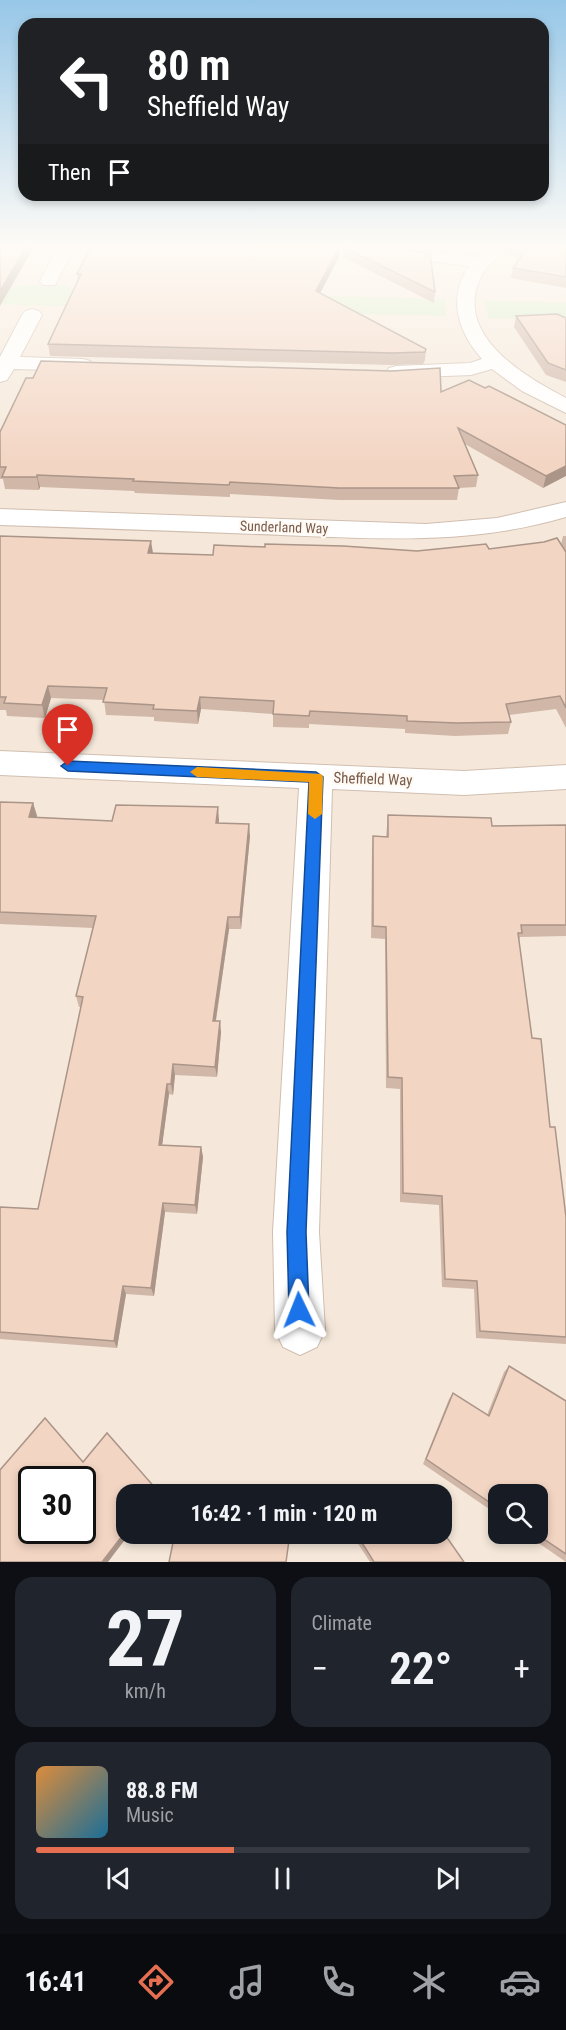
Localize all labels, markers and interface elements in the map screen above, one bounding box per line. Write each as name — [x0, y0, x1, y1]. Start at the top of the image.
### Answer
text: 80 m — [147, 41, 230, 90]
icon: left — [48, 42, 126, 120]
text: Sheffield Way — [147, 91, 289, 123]
icon: arrive — [103, 156, 136, 189]
text: Then — [48, 160, 91, 185]
street label: Sunderland Way — [240, 517, 329, 537]
pin — [42, 704, 93, 766]
icon: arrive — [51, 713, 84, 746]
street label: Sheffield Way — [333, 769, 413, 789]
position arrow — [267, 1278, 331, 1342]
speed limit sign: 30 — [18, 1466, 96, 1544]
map controls — [488, 1484, 548, 1544]
button: search — [488, 1484, 548, 1544]
text: 16:42 · 1 min · 120 m — [191, 1501, 377, 1526]
text: 27 — [106, 1594, 185, 1685]
text: Climate — [312, 1611, 372, 1635]
text: 22° — [389, 1642, 452, 1695]
text: − — [312, 1649, 328, 1688]
text: + — [514, 1649, 530, 1688]
text: km/h — [125, 1679, 166, 1703]
text: 88.8 FM — [126, 1778, 198, 1803]
text: Music — [126, 1803, 174, 1827]
icon: previous — [102, 1862, 135, 1895]
icon: pause — [266, 1862, 299, 1895]
icon: next — [431, 1862, 464, 1895]
icon: directions — [135, 1961, 177, 2003]
icon: music — [226, 1961, 268, 2003]
icon: phone — [317, 1961, 359, 2003]
icon: climate — [408, 1961, 450, 2003]
icon: car — [499, 1961, 541, 2003]
text: 16:41 — [25, 1966, 86, 1998]

